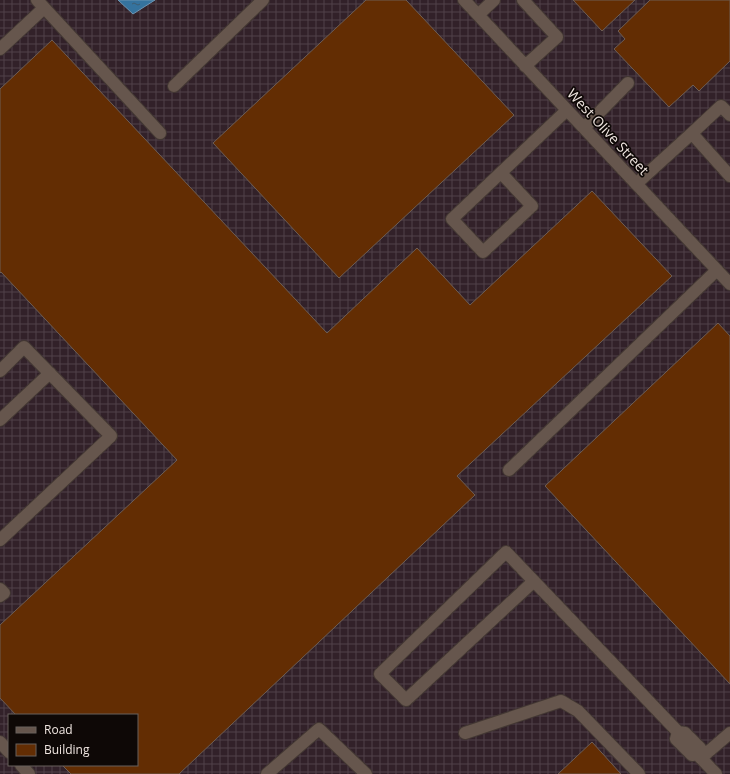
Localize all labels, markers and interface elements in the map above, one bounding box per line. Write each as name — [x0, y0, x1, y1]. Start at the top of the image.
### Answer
street label: West Olive Street — [563, 84, 653, 179]
legend — [8, 714, 138, 766]
text: Road — [44, 721, 73, 738]
text: Building — [44, 741, 90, 758]

